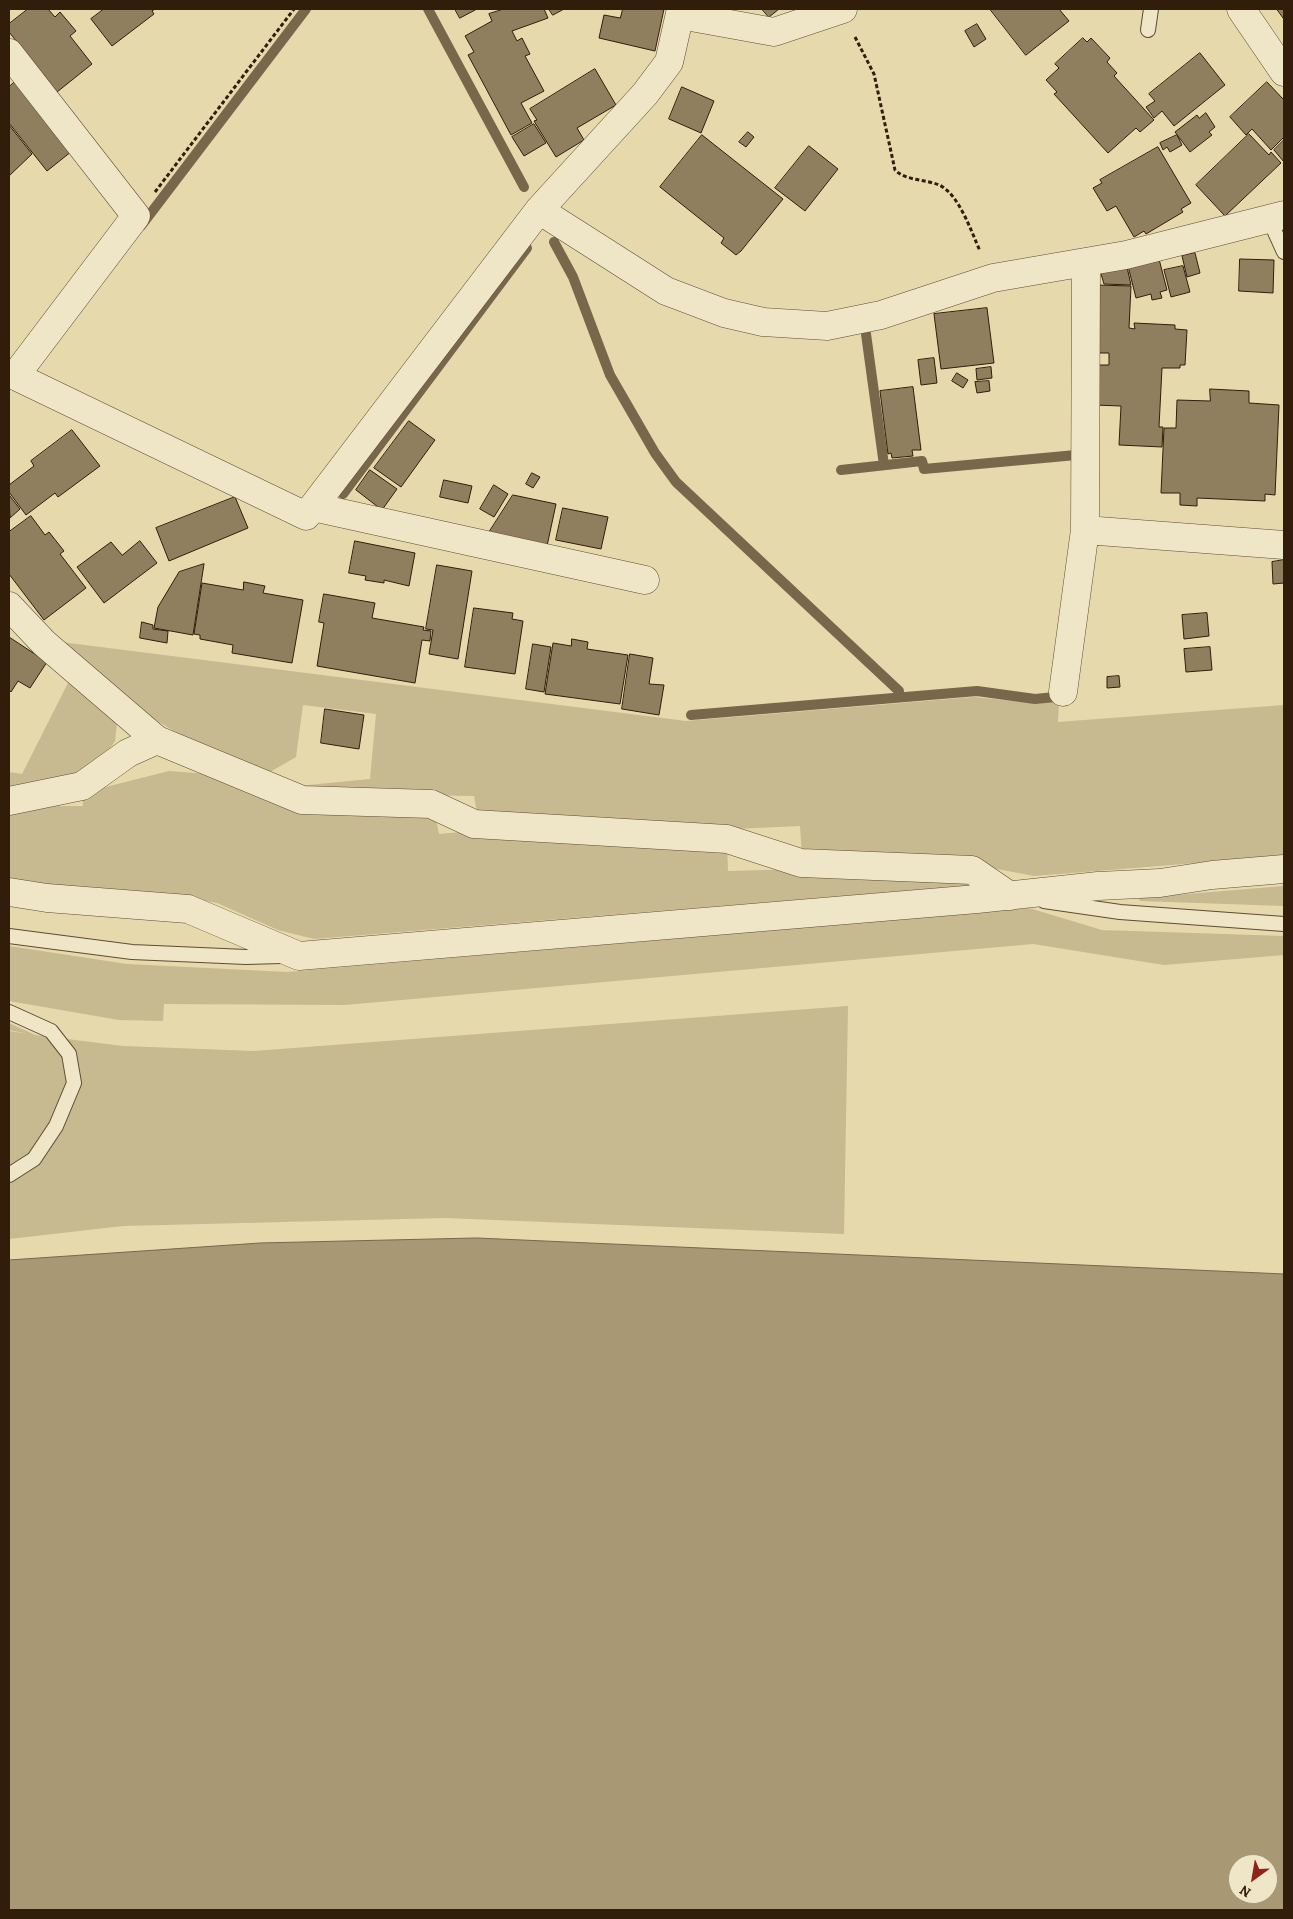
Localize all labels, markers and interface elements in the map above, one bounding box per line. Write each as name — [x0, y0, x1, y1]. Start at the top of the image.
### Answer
north arrow — [1228, 1854, 1278, 1904]
text: N — [1236, 1881, 1255, 1902]

